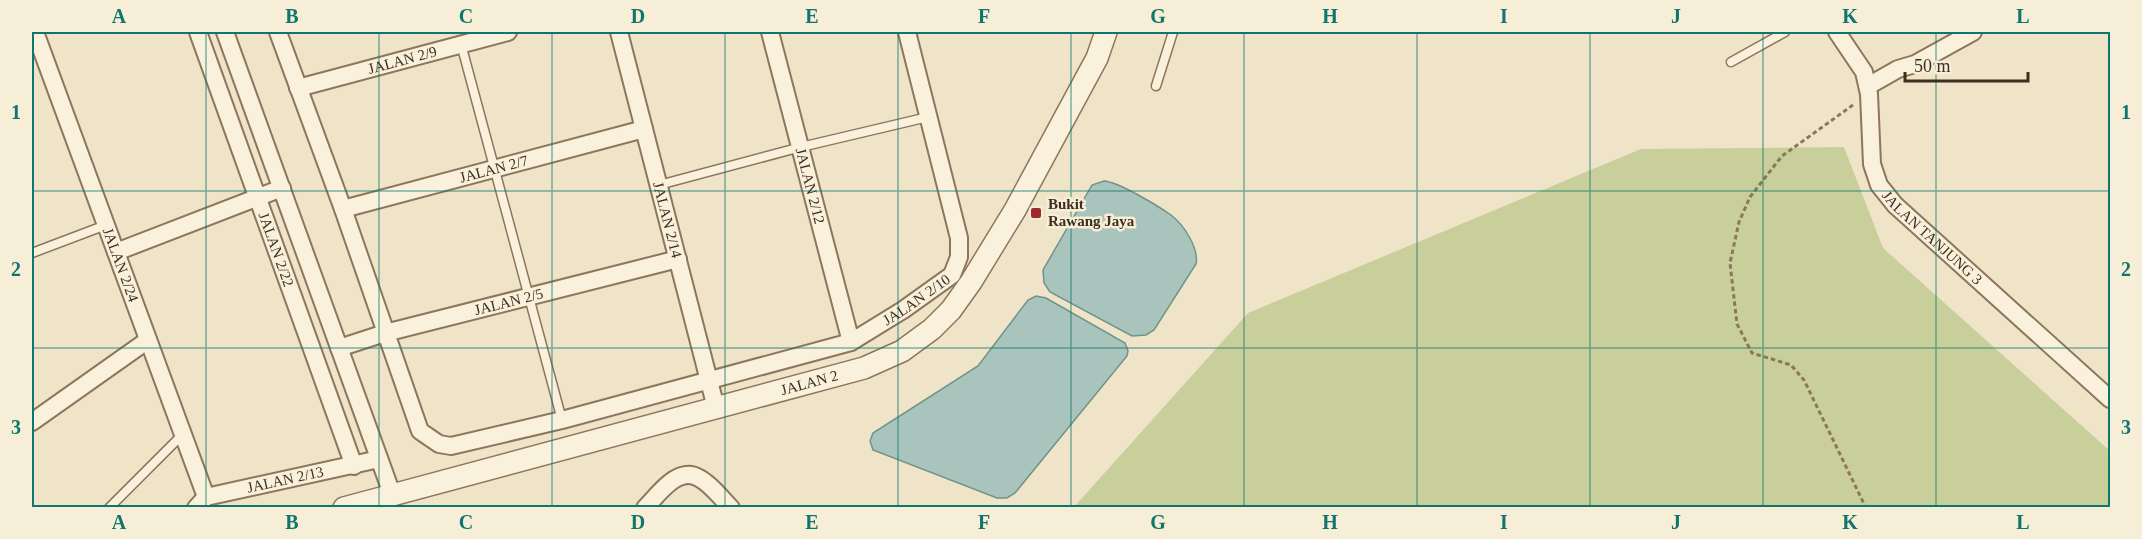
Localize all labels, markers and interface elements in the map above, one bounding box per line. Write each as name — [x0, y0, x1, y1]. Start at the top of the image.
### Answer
text: A — [112, 5, 127, 27]
text: B — [285, 5, 299, 27]
text: C — [459, 5, 473, 27]
text: D — [631, 5, 645, 27]
text: E — [805, 5, 819, 27]
text: F — [978, 5, 990, 27]
text: G — [1150, 5, 1166, 27]
text: H — [1322, 5, 1338, 27]
text: I — [1500, 5, 1508, 27]
text: J — [1671, 5, 1681, 27]
text: K — [1842, 5, 1858, 27]
text: L — [2016, 5, 2030, 27]
street label: JALAN 2/9 — [366, 43, 438, 77]
scale bar — [1905, 45, 2028, 83]
text: 50 m — [1914, 56, 1951, 76]
text: 1 — [11, 101, 21, 123]
text: 1 — [2121, 101, 2131, 123]
street label: JALAN 2/12 — [793, 146, 828, 226]
street label: JALAN 2/7 — [458, 152, 530, 186]
street label: JALAN 2/14 — [650, 180, 685, 260]
street label: JALAN TANJUNG 3 — [1879, 188, 1985, 288]
place label: Bukit Rawang Jaya — [1048, 196, 1135, 229]
marker: Bukit Rawang Jaya — [1029, 206, 1043, 220]
street label: JALAN 2/22 — [255, 210, 297, 289]
street label: JALAN 2/24 — [100, 225, 142, 305]
text: 2 — [11, 258, 21, 280]
text: 2 — [2121, 258, 2131, 280]
street label: JALAN 2/10 — [880, 271, 953, 328]
street label: JALAN 2/5 — [473, 285, 545, 318]
street label: JALAN 2 — [779, 367, 840, 398]
text: 3 — [11, 416, 21, 438]
text: 3 — [2121, 416, 2131, 438]
street label: JALAN 2/13 — [245, 463, 325, 496]
text: A — [112, 511, 127, 533]
text: B — [285, 511, 299, 533]
text: C — [459, 511, 473, 533]
text: D — [631, 511, 645, 533]
text: E — [805, 511, 819, 533]
text: F — [978, 511, 990, 533]
text: G — [1150, 511, 1166, 533]
text: H — [1322, 511, 1338, 533]
text: I — [1500, 511, 1508, 533]
text: J — [1671, 511, 1681, 533]
text: K — [1842, 511, 1858, 533]
text: L — [2016, 511, 2030, 533]

